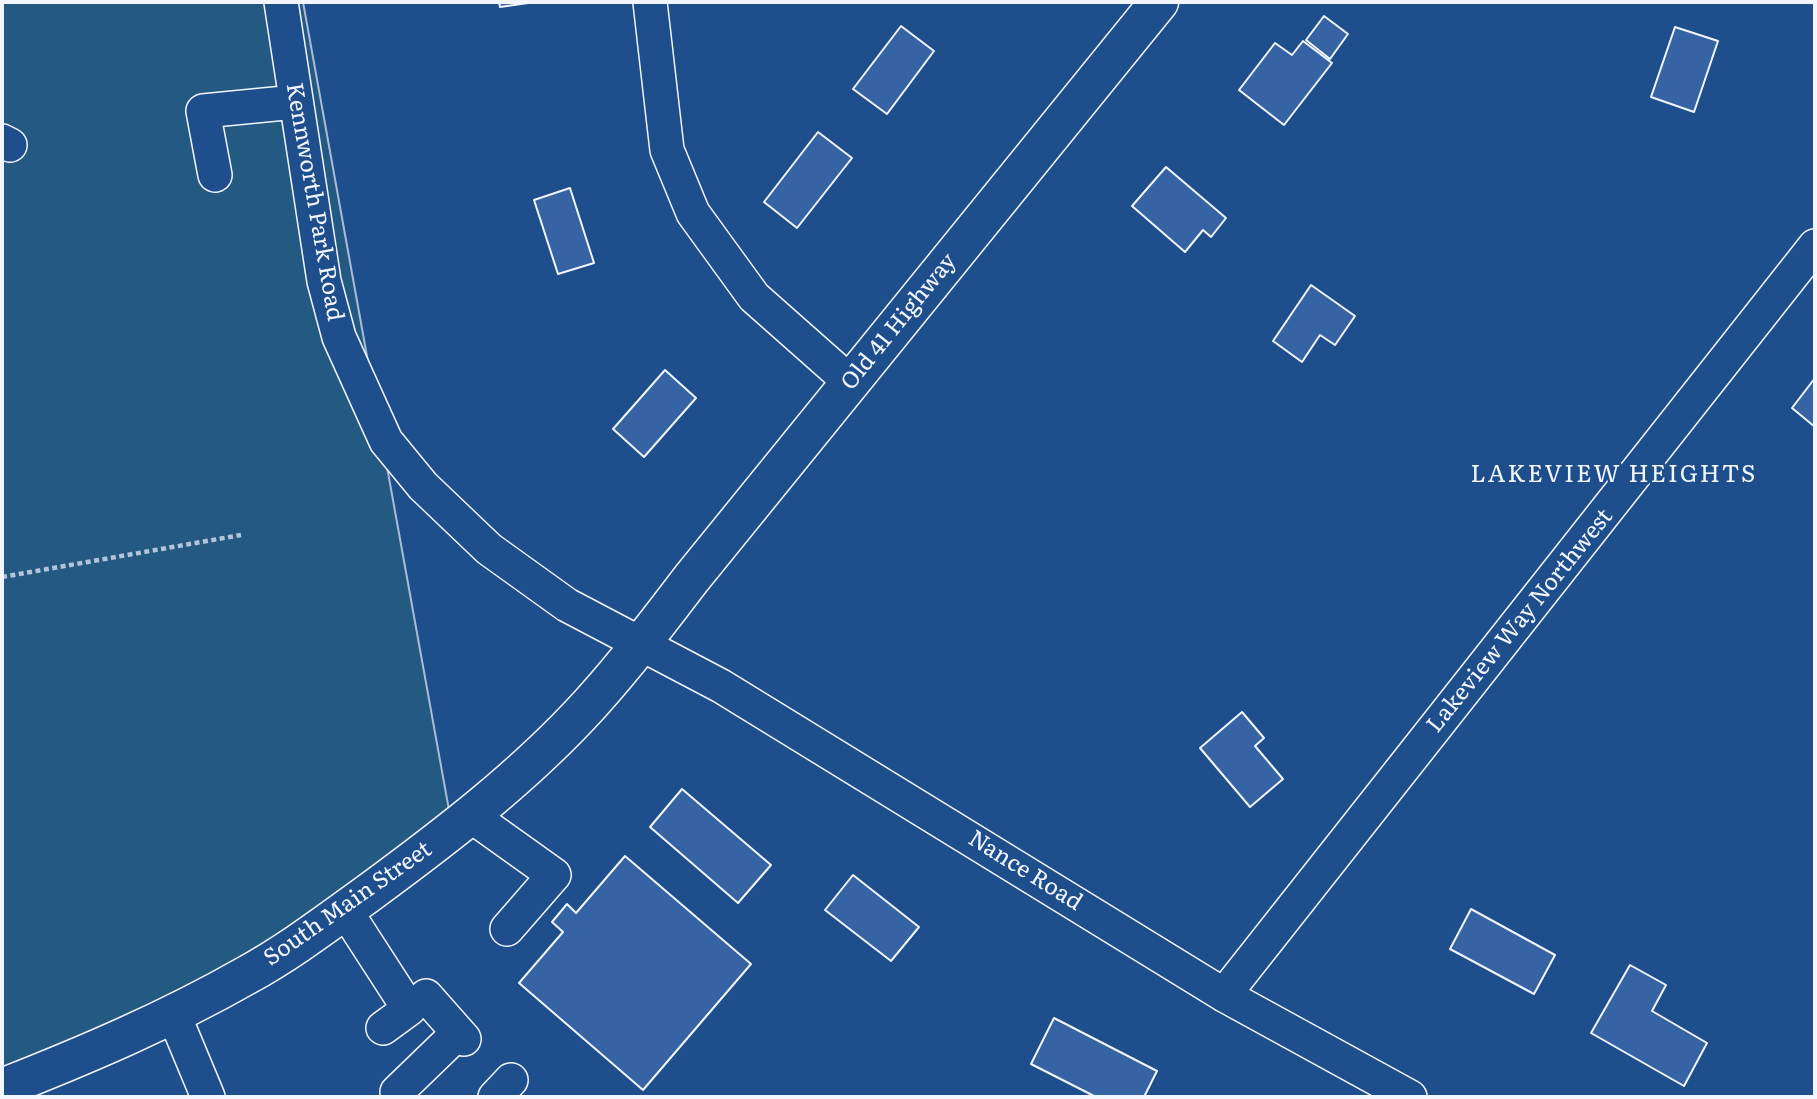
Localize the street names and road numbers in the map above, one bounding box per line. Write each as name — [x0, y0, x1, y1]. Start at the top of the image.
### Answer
street label: Kennworth Park Road — [279, 81, 349, 323]
street label: Old 41 Highway — [835, 248, 963, 396]
street label: Lakeview Way Northwest — [1421, 504, 1619, 738]
street label: Nance Road — [963, 825, 1087, 917]
street label: South Main Street — [259, 836, 437, 972]

